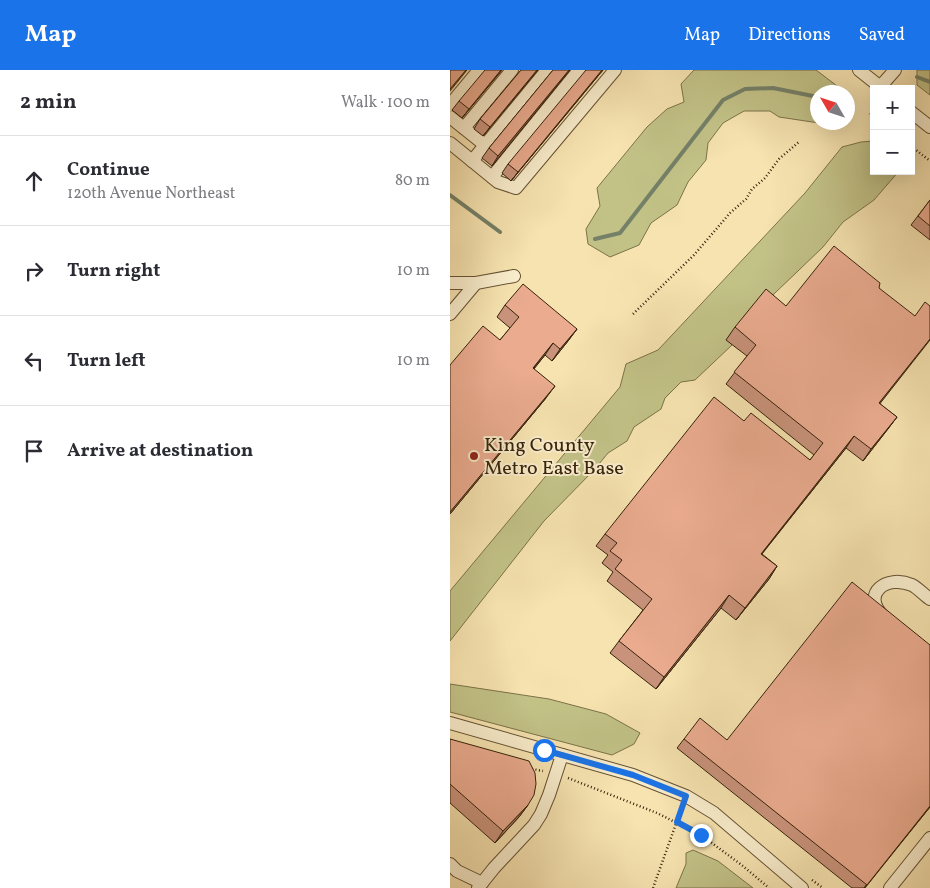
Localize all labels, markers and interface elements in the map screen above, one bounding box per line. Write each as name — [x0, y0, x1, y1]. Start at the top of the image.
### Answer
text: Map — [25, 18, 76, 52]
text: Map — [684, 23, 720, 48]
text: Directions — [748, 23, 831, 48]
text: Saved — [859, 23, 905, 48]
north arrow — [810, 85, 855, 130]
map controls — [870, 85, 915, 175]
button: + — [870, 85, 915, 130]
text: 2 min — [20, 88, 77, 117]
text: Walk · 100 m — [341, 92, 430, 114]
button: − — [870, 130, 915, 175]
text: Continue — [67, 157, 150, 183]
icon: ahead — [20, 167, 48, 195]
text: 80 m — [395, 170, 430, 192]
text: 120th Avenue Northeast — [67, 183, 235, 205]
icon: right — [20, 257, 48, 285]
text: Turn right — [67, 258, 160, 284]
text: 10 m — [397, 260, 430, 282]
icon: left — [20, 347, 48, 375]
text: Turn left — [67, 348, 146, 374]
text: 10 m — [397, 350, 430, 372]
place label: King County Metro East Base — [484, 432, 624, 483]
icon: arrive — [20, 437, 48, 465]
text: Arrive at destination — [67, 438, 253, 464]
marker: King County Metro East Base — [468, 450, 480, 462]
route start — [533, 739, 556, 762]
route end — [690, 824, 713, 847]

